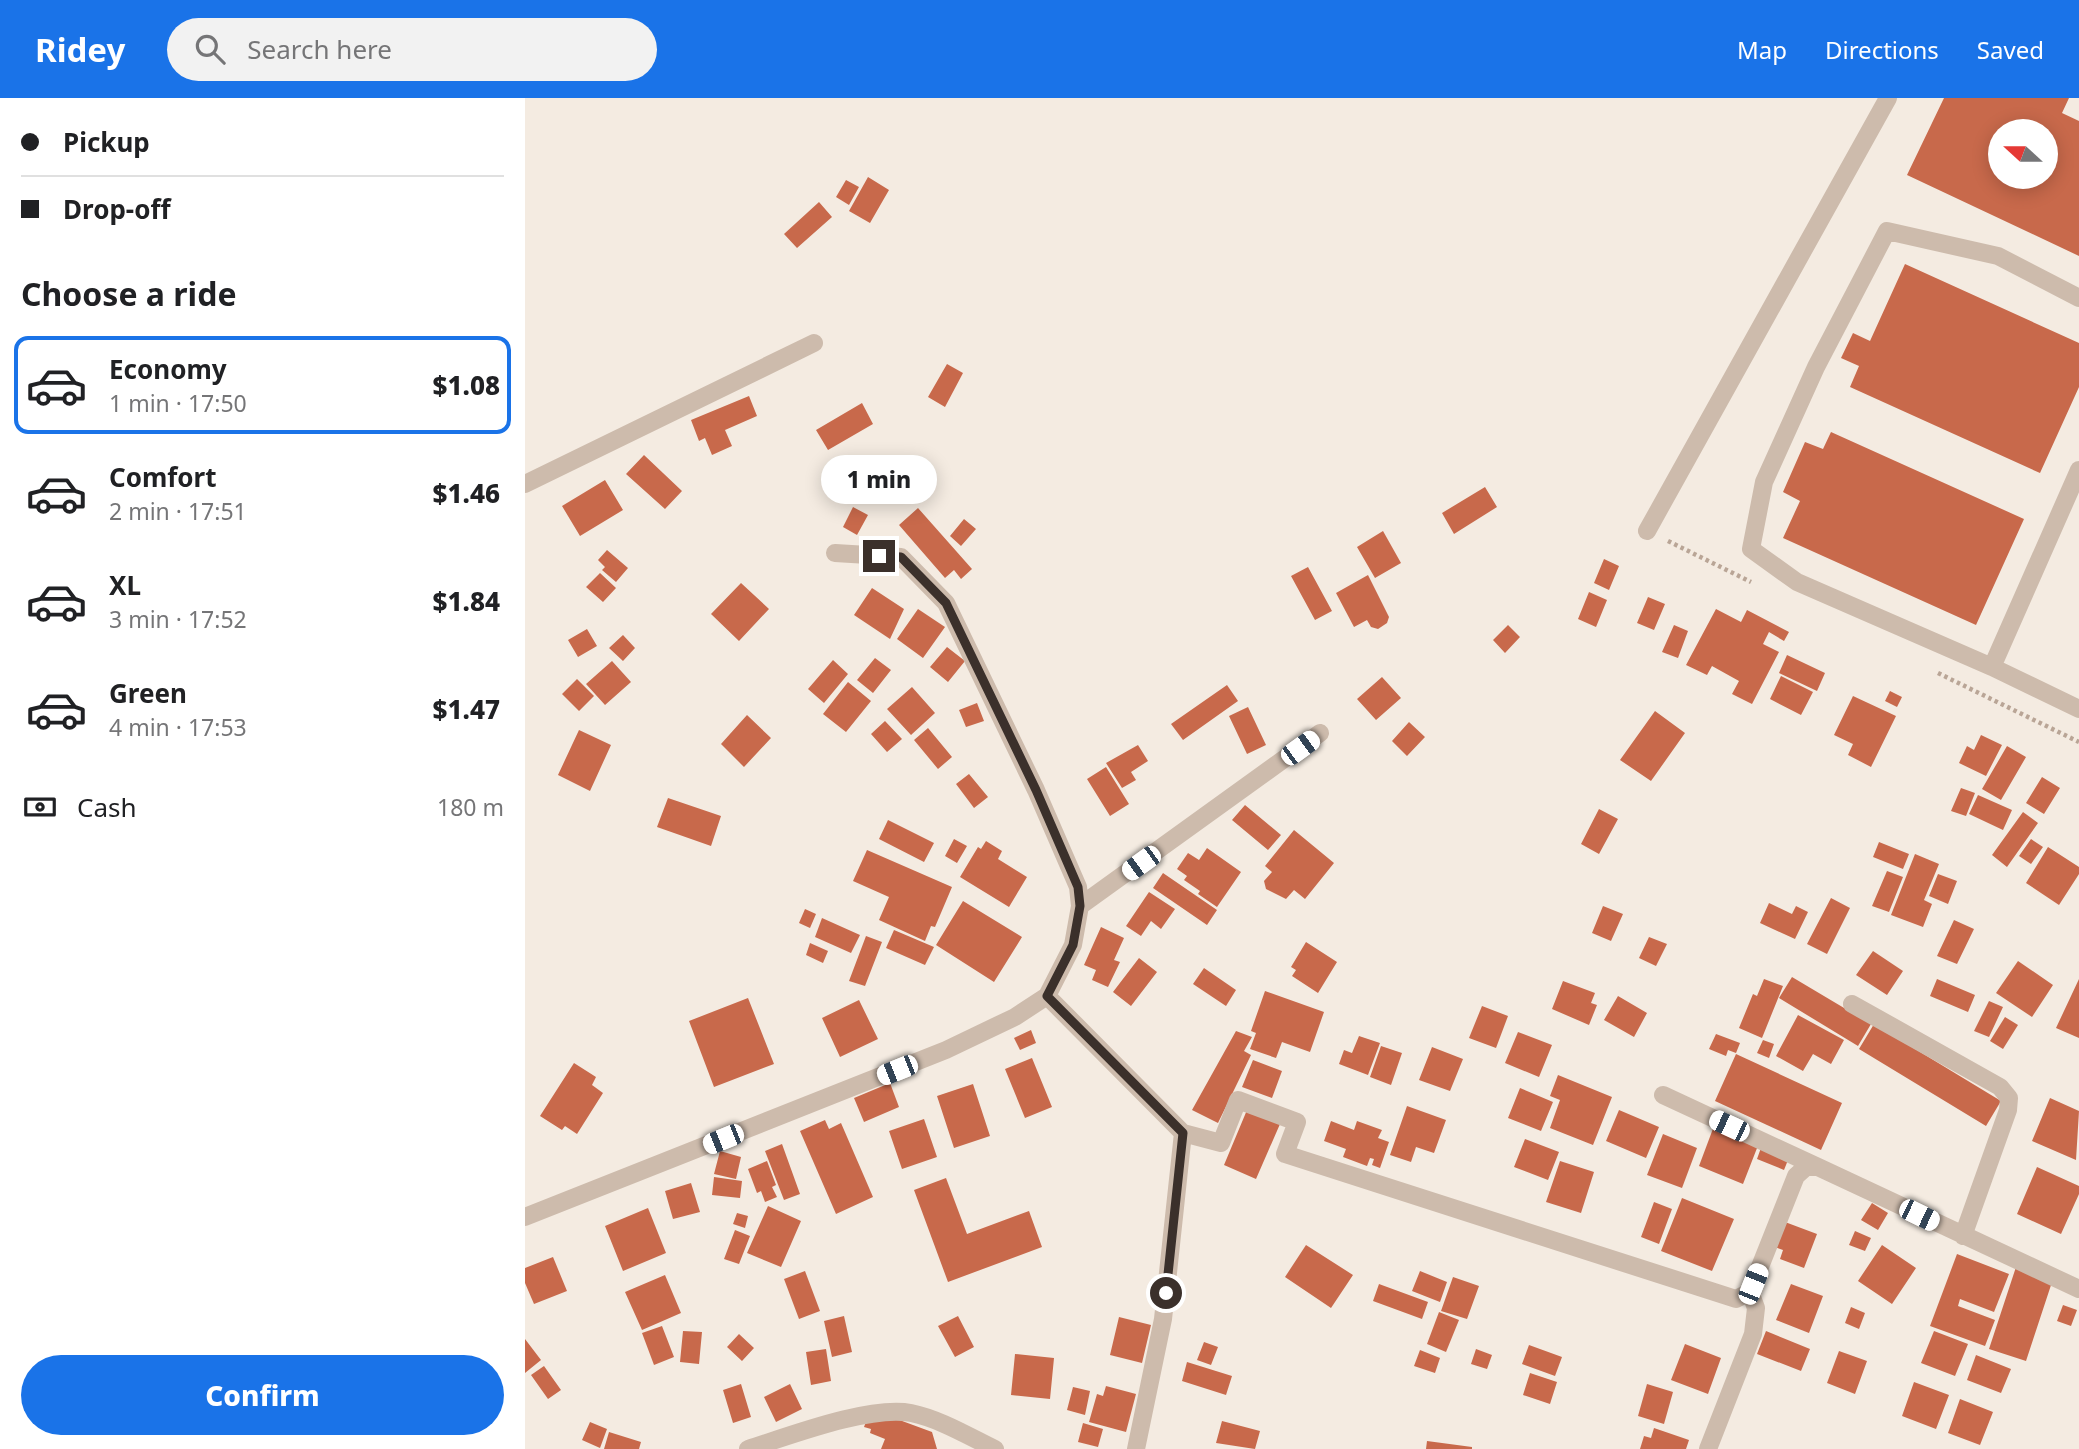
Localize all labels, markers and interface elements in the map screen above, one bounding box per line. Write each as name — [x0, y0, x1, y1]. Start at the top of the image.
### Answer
search box — [167, 18, 657, 81]
text: Ridey — [35, 27, 125, 72]
icon: search — [191, 30, 229, 68]
text: Search here — [247, 31, 392, 67]
text: Map — [1737, 33, 1787, 66]
text: Directions — [1825, 33, 1939, 66]
text: Saved — [1977, 33, 2044, 66]
north arrow — [1988, 119, 2058, 189]
map controls — [1988, 119, 2058, 189]
text: Pickup — [63, 124, 150, 160]
text: Drop-off — [63, 191, 170, 227]
text: Choose a ride — [21, 272, 237, 315]
text: Economy — [109, 351, 227, 387]
icon: car — [25, 354, 88, 417]
text: $1.08 — [433, 367, 500, 403]
text: 1 min · 17:50 — [109, 387, 247, 419]
callout: 1 min — [821, 454, 937, 504]
text: Comfort — [109, 459, 217, 495]
icon: car — [25, 462, 88, 525]
text: 1 min — [847, 463, 911, 495]
text: $1.46 — [433, 475, 500, 511]
text: 2 min · 17:51 — [109, 495, 247, 527]
route end — [863, 540, 895, 572]
text: XL — [109, 567, 141, 603]
icon: car — [25, 570, 88, 633]
text: $1.84 — [433, 583, 500, 619]
text: 3 min · 17:52 — [109, 603, 247, 635]
text: Green — [109, 675, 187, 711]
icon: car — [25, 678, 88, 741]
text: $1.47 — [433, 691, 500, 727]
text: 4 min · 17:53 — [109, 711, 247, 743]
car — [1277, 727, 1324, 769]
icon: cash — [21, 788, 59, 826]
text: Cash — [77, 789, 137, 825]
text: 180 m — [437, 791, 504, 823]
car — [1118, 842, 1165, 884]
car — [874, 1052, 921, 1088]
car — [1706, 1108, 1753, 1144]
car — [700, 1121, 747, 1157]
car — [1896, 1196, 1943, 1234]
car — [1736, 1261, 1771, 1307]
route start — [1150, 1277, 1182, 1309]
button: Confirm — [21, 1355, 504, 1435]

